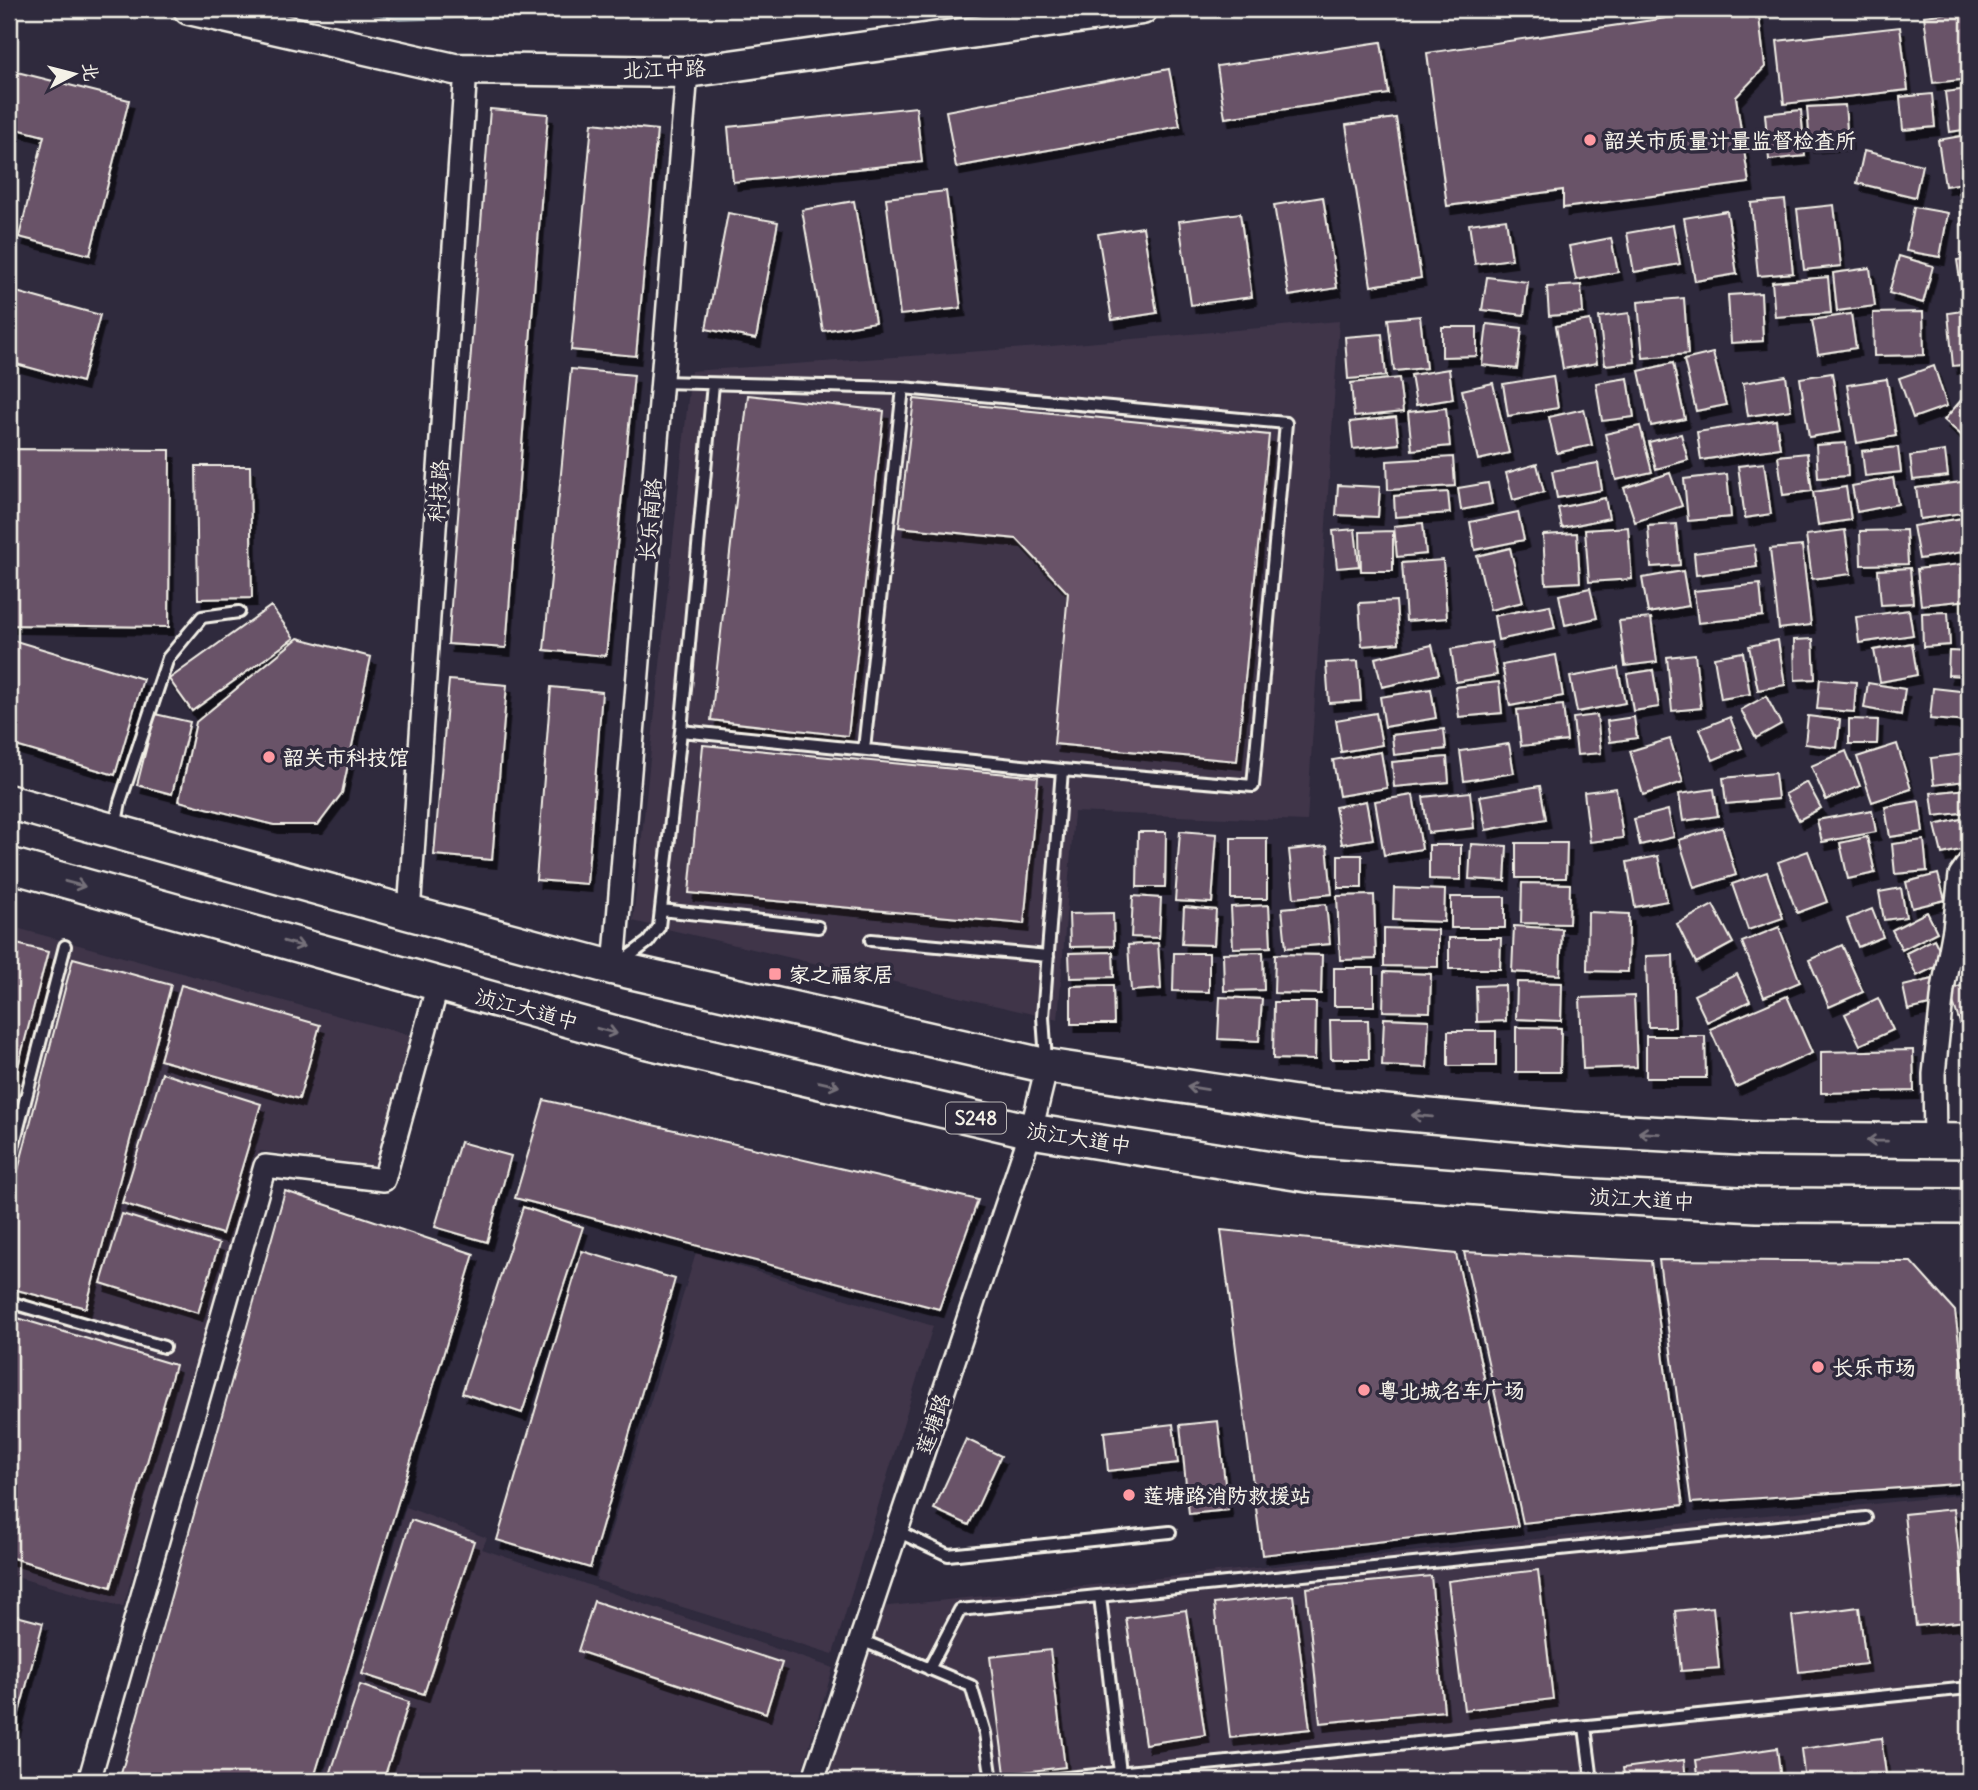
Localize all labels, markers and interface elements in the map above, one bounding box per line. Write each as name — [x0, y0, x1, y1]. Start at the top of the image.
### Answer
north arrow — [38, 38, 108, 108]
street label: 北江中路 — [622, 54, 706, 84]
text: 北 — [78, 61, 104, 83]
place label: 韶关市质量计量监督检查所 — [1604, 127, 1856, 154]
marker: 韶关市质量计量监督检查所 — [1582, 132, 1598, 148]
street label: 科技路 — [422, 459, 454, 523]
street label: 长乐南路 — [633, 477, 667, 563]
place label: 韶关市科技馆 — [283, 744, 409, 771]
marker: 韶关市科技馆 — [261, 749, 277, 765]
one-way arrow — [63, 878, 85, 891]
one-way arrow — [282, 938, 305, 951]
place label: 家之福家居 — [789, 961, 894, 988]
marker: 家之福家居 — [767, 966, 783, 982]
street label: 浈江大道中 — [473, 982, 581, 1036]
one-way arrow — [596, 1025, 618, 1038]
one-way arrow — [817, 1078, 840, 1092]
one-way arrow — [1186, 1082, 1209, 1095]
road number: S248 — [946, 1102, 1006, 1134]
one-way arrow — [1412, 1109, 1434, 1122]
street label: 浈江大道中 — [1025, 1116, 1133, 1160]
one-way arrow — [1638, 1127, 1661, 1140]
one-way arrow — [1865, 1134, 1888, 1148]
street label: 浈江大道中 — [1589, 1183, 1695, 1215]
place label: 长乐市场 — [1832, 1354, 1916, 1381]
marker: 长乐市场 — [1810, 1359, 1826, 1375]
place label: 粤北城名车广场 — [1378, 1377, 1525, 1404]
marker: 粤北城名车广场 — [1356, 1382, 1372, 1398]
street label: 莲塘路 — [910, 1390, 956, 1458]
place label: 莲塘路消防救援站 — [1143, 1482, 1311, 1509]
marker: 莲塘路消防救援站 — [1121, 1487, 1137, 1503]

